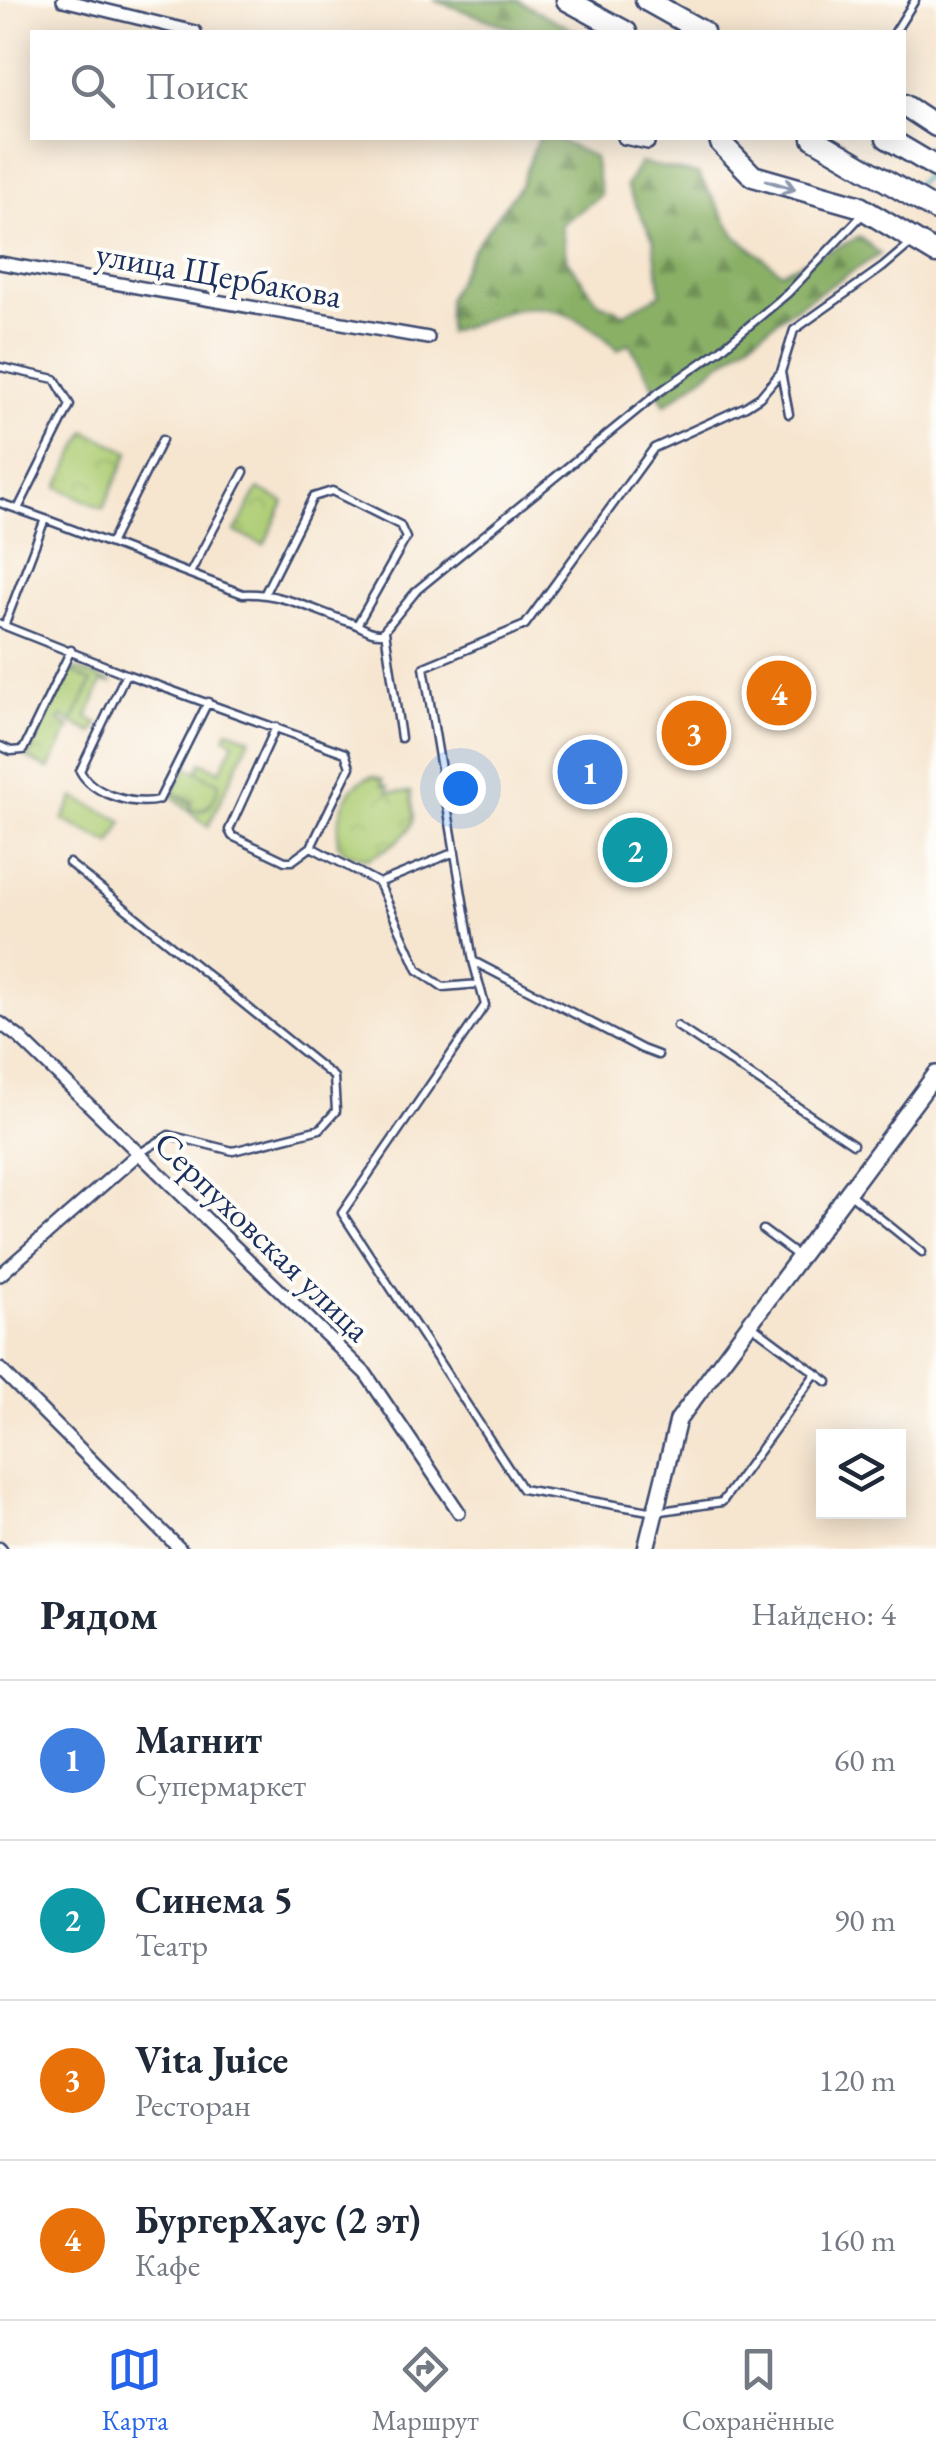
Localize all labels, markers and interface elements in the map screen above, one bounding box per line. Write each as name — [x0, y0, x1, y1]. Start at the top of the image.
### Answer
search box — [30, 30, 906, 140]
icon: search — [65, 58, 120, 113]
text: Поиск — [145, 61, 248, 110]
one-way arrow — [764, 177, 796, 195]
street label: улица Щербакова — [92, 230, 345, 319]
pin: 4 — [746, 656, 812, 730]
pin: 3 — [662, 696, 726, 770]
pin: 1 — [558, 734, 622, 810]
your location — [435, 763, 486, 814]
pin: 2 — [602, 812, 668, 888]
street label: Серпуховская улица — [144, 1121, 381, 1352]
map controls — [816, 1429, 906, 1519]
button: layers — [816, 1429, 906, 1519]
text: Рядом — [40, 1587, 158, 1642]
text: Найдено: 4 — [751, 1593, 896, 1635]
text: Магнит — [135, 1715, 262, 1764]
text: 1 — [64, 1739, 81, 1781]
text: 60 m — [834, 1739, 896, 1781]
text: Супермаркет — [135, 1764, 306, 1806]
text: Синема 5 — [135, 1875, 293, 1924]
text: 2 — [64, 1899, 81, 1941]
text: 90 m — [834, 1899, 896, 1941]
text: Театр — [135, 1924, 208, 1966]
text: Vita Juice — [135, 2035, 288, 2084]
text: 3 — [64, 2059, 81, 2101]
text: 120 m — [819, 2059, 896, 2101]
text: Ресторан — [135, 2084, 251, 2126]
text: БургерХаус (2 эт) — [135, 2195, 421, 2244]
text: 4 — [64, 2219, 81, 2261]
text: 160 m — [819, 2219, 896, 2261]
text: Кафе — [135, 2244, 200, 2286]
tab: Карта — [102, 2342, 168, 2438]
tab: Маршрут — [371, 2342, 479, 2438]
tab: Сохранённые — [682, 2342, 834, 2438]

